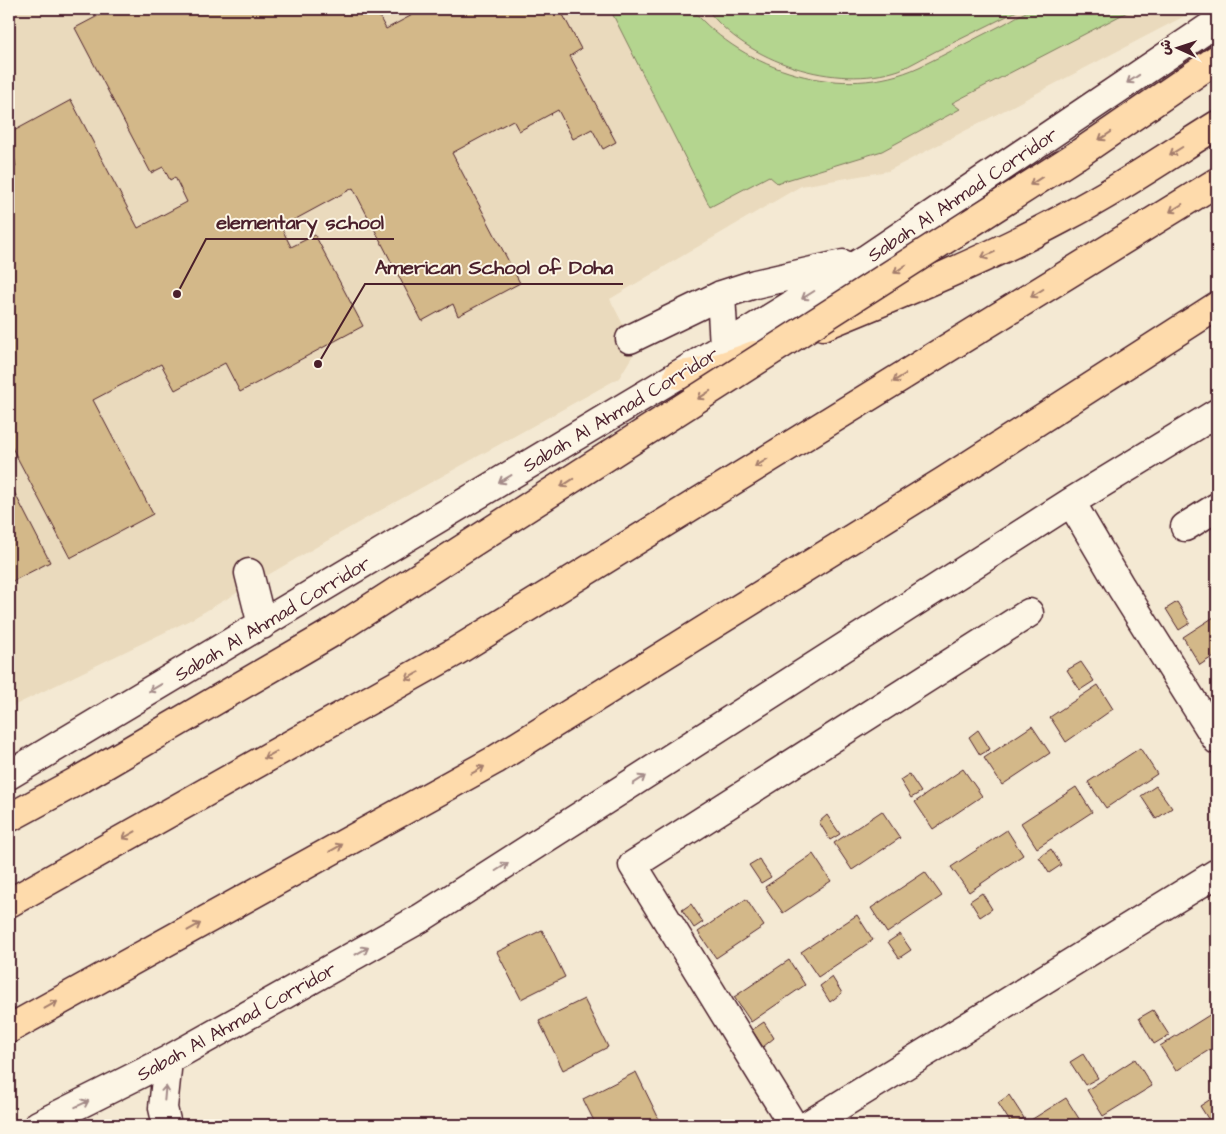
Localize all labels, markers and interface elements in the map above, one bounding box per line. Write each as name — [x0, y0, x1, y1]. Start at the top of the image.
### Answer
north arrow — [1154, 22, 1204, 72]
text: ش — [1156, 39, 1176, 56]
one-way arrow — [1126, 73, 1140, 84]
street label: Sabah Al Ahmad Corridor — [862, 121, 1064, 269]
one-way arrow — [1098, 131, 1112, 141]
one-way arrow — [1169, 145, 1183, 156]
one-way arrow — [1030, 176, 1044, 186]
one-way arrow — [1169, 203, 1183, 213]
callout: elementary school — [206, 204, 394, 239]
text: elementary school — [216, 209, 384, 238]
callout: American School of Doha — [365, 249, 623, 284]
one-way arrow — [981, 251, 996, 261]
text: American School of Doha — [375, 254, 614, 282]
one-way arrow — [893, 264, 907, 274]
one-way arrow — [1031, 288, 1045, 298]
one-way arrow — [802, 290, 816, 300]
street label: Sabah Al Ahmad Corridor — [518, 341, 724, 480]
one-way arrow — [892, 373, 906, 384]
one-way arrow — [697, 390, 711, 400]
one-way arrow — [754, 459, 768, 469]
one-way arrow — [498, 474, 512, 484]
one-way arrow — [561, 478, 575, 488]
street label: Sabah Al Ahmad Corridor — [170, 550, 376, 689]
one-way arrow — [405, 672, 420, 681]
one-way arrow — [148, 683, 163, 693]
one-way arrow — [264, 751, 278, 761]
one-way arrow — [470, 764, 485, 774]
one-way arrow — [631, 774, 645, 784]
one-way arrow — [121, 830, 136, 840]
one-way arrow — [328, 843, 343, 852]
one-way arrow — [494, 862, 508, 872]
one-way arrow — [186, 921, 200, 931]
one-way arrow — [355, 946, 370, 956]
street label: Sabah Al Ahmad Corridor — [132, 956, 342, 1088]
one-way arrow — [44, 1000, 58, 1010]
one-way arrow — [160, 1085, 170, 1101]
one-way arrow — [74, 1099, 89, 1109]

